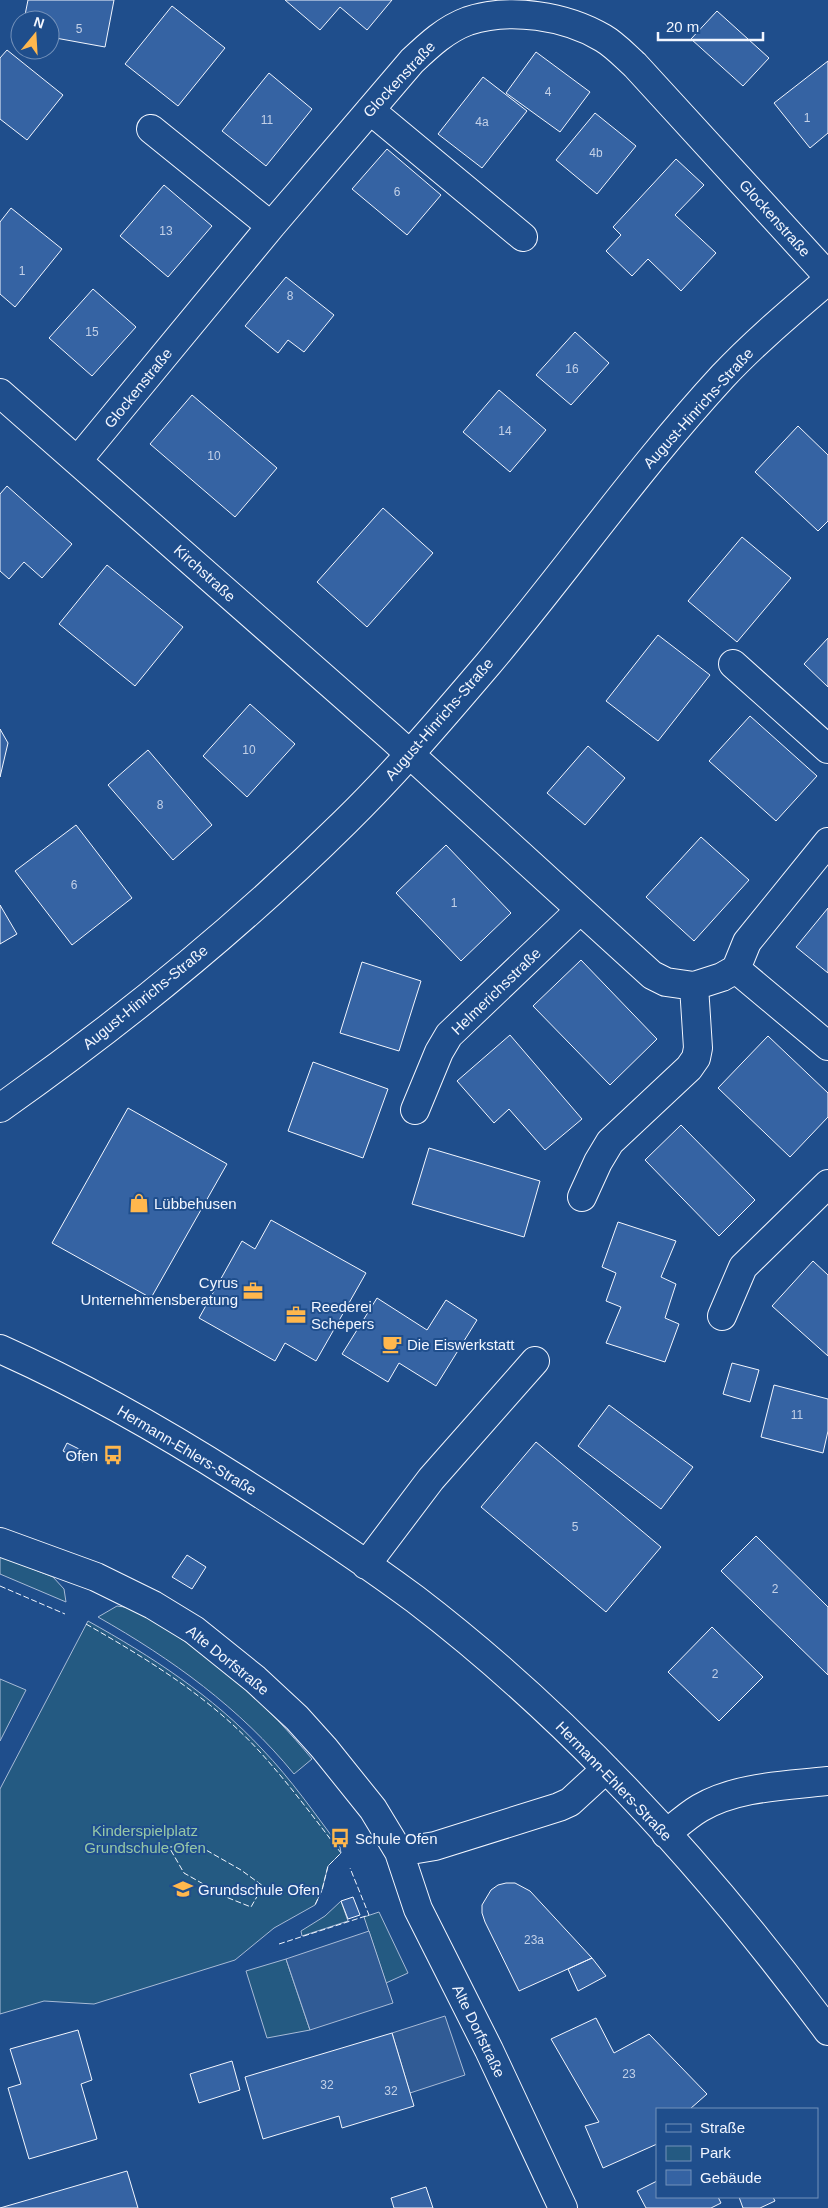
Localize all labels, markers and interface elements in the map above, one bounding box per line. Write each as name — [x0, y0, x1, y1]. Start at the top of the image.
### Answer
north arrow — [10, 10, 60, 60]
scale bar — [658, 10, 763, 42]
text: N — [32, 13, 46, 32]
text: 20 m — [666, 18, 699, 35]
house number: 5 — [76, 22, 83, 36]
street label: Glockenstraße — [360, 38, 438, 120]
house number: 4 — [545, 85, 552, 99]
house number: 1 — [804, 111, 811, 125]
house number: 11 — [261, 113, 274, 127]
house number: 4a — [475, 115, 489, 129]
house number: 4b — [589, 146, 603, 160]
street label: Glockenstraße — [736, 176, 814, 260]
house number: 6 — [394, 185, 401, 199]
house number: 13 — [159, 224, 173, 238]
house number: 1 — [19, 264, 26, 278]
house number: 8 — [287, 289, 294, 303]
house number: 15 — [85, 325, 99, 339]
street label: August-Hinrichs-Straße — [640, 344, 756, 472]
street label: Glockenstraße — [101, 345, 175, 431]
house number: 16 — [565, 362, 579, 376]
house number: 14 — [498, 424, 512, 438]
house number: 10 — [207, 449, 221, 463]
street label: Kirchstraße — [171, 541, 239, 605]
street label: August-Hinrichs-Straße — [381, 655, 497, 783]
house number: 10 — [242, 743, 256, 757]
house number: 8 — [157, 798, 164, 812]
house number: 6 — [71, 878, 78, 892]
house number: 1 — [451, 896, 458, 910]
street label: August-Hinrichs-Straße — [79, 941, 211, 1053]
street label: Helmerichsstraße — [448, 944, 544, 1038]
shop icon: Lübbehusen — [128, 1192, 150, 1214]
place label: Lübbehusen — [154, 1195, 237, 1212]
place label: Cyrus Unternehmensberatung — [80, 1274, 238, 1308]
office icon: Cyrus Unternehmensberatung — [242, 1280, 264, 1302]
place label: Reederei Schepers — [311, 1298, 374, 1332]
office icon: Reederei Schepers — [285, 1304, 307, 1326]
cafe icon: Die Eiswerkstatt — [381, 1333, 403, 1355]
place label: Die Eiswerkstatt — [407, 1336, 515, 1353]
street label: Hermann-Ehlers-Straße — [114, 1402, 260, 1498]
house number: 11 — [791, 1408, 804, 1422]
bus stop icon: Ofen — [102, 1444, 124, 1466]
place label: Ofen — [65, 1447, 98, 1464]
house number: 5 — [572, 1520, 579, 1534]
house number: 2 — [772, 1582, 779, 1596]
street label: Alte Dorfstraße — [183, 1622, 273, 1698]
house number: 2 — [712, 1667, 719, 1681]
street label: Hermann-Ehlers-Straße — [553, 1718, 675, 1844]
park label: Kinderspielplatz Grundschule Ofen — [84, 1822, 206, 1856]
bus stop icon: Schule Ofen — [329, 1827, 351, 1849]
place label: Schule Ofen — [355, 1830, 438, 1847]
school or university icon: Grundschule Ofen — [172, 1878, 194, 1900]
place label: Grundschule Ofen — [198, 1881, 320, 1898]
house number: 23a — [524, 1933, 544, 1947]
street label: Alte Dorfstraße — [449, 1982, 509, 2080]
house number: 23 — [622, 2067, 636, 2081]
house number: 32 — [320, 2078, 334, 2092]
house number: 32 — [384, 2084, 398, 2098]
legend — [656, 2108, 818, 2198]
text: Straße — [700, 2119, 745, 2136]
text: Park — [700, 2144, 731, 2161]
text: Gebäude — [700, 2169, 762, 2186]

